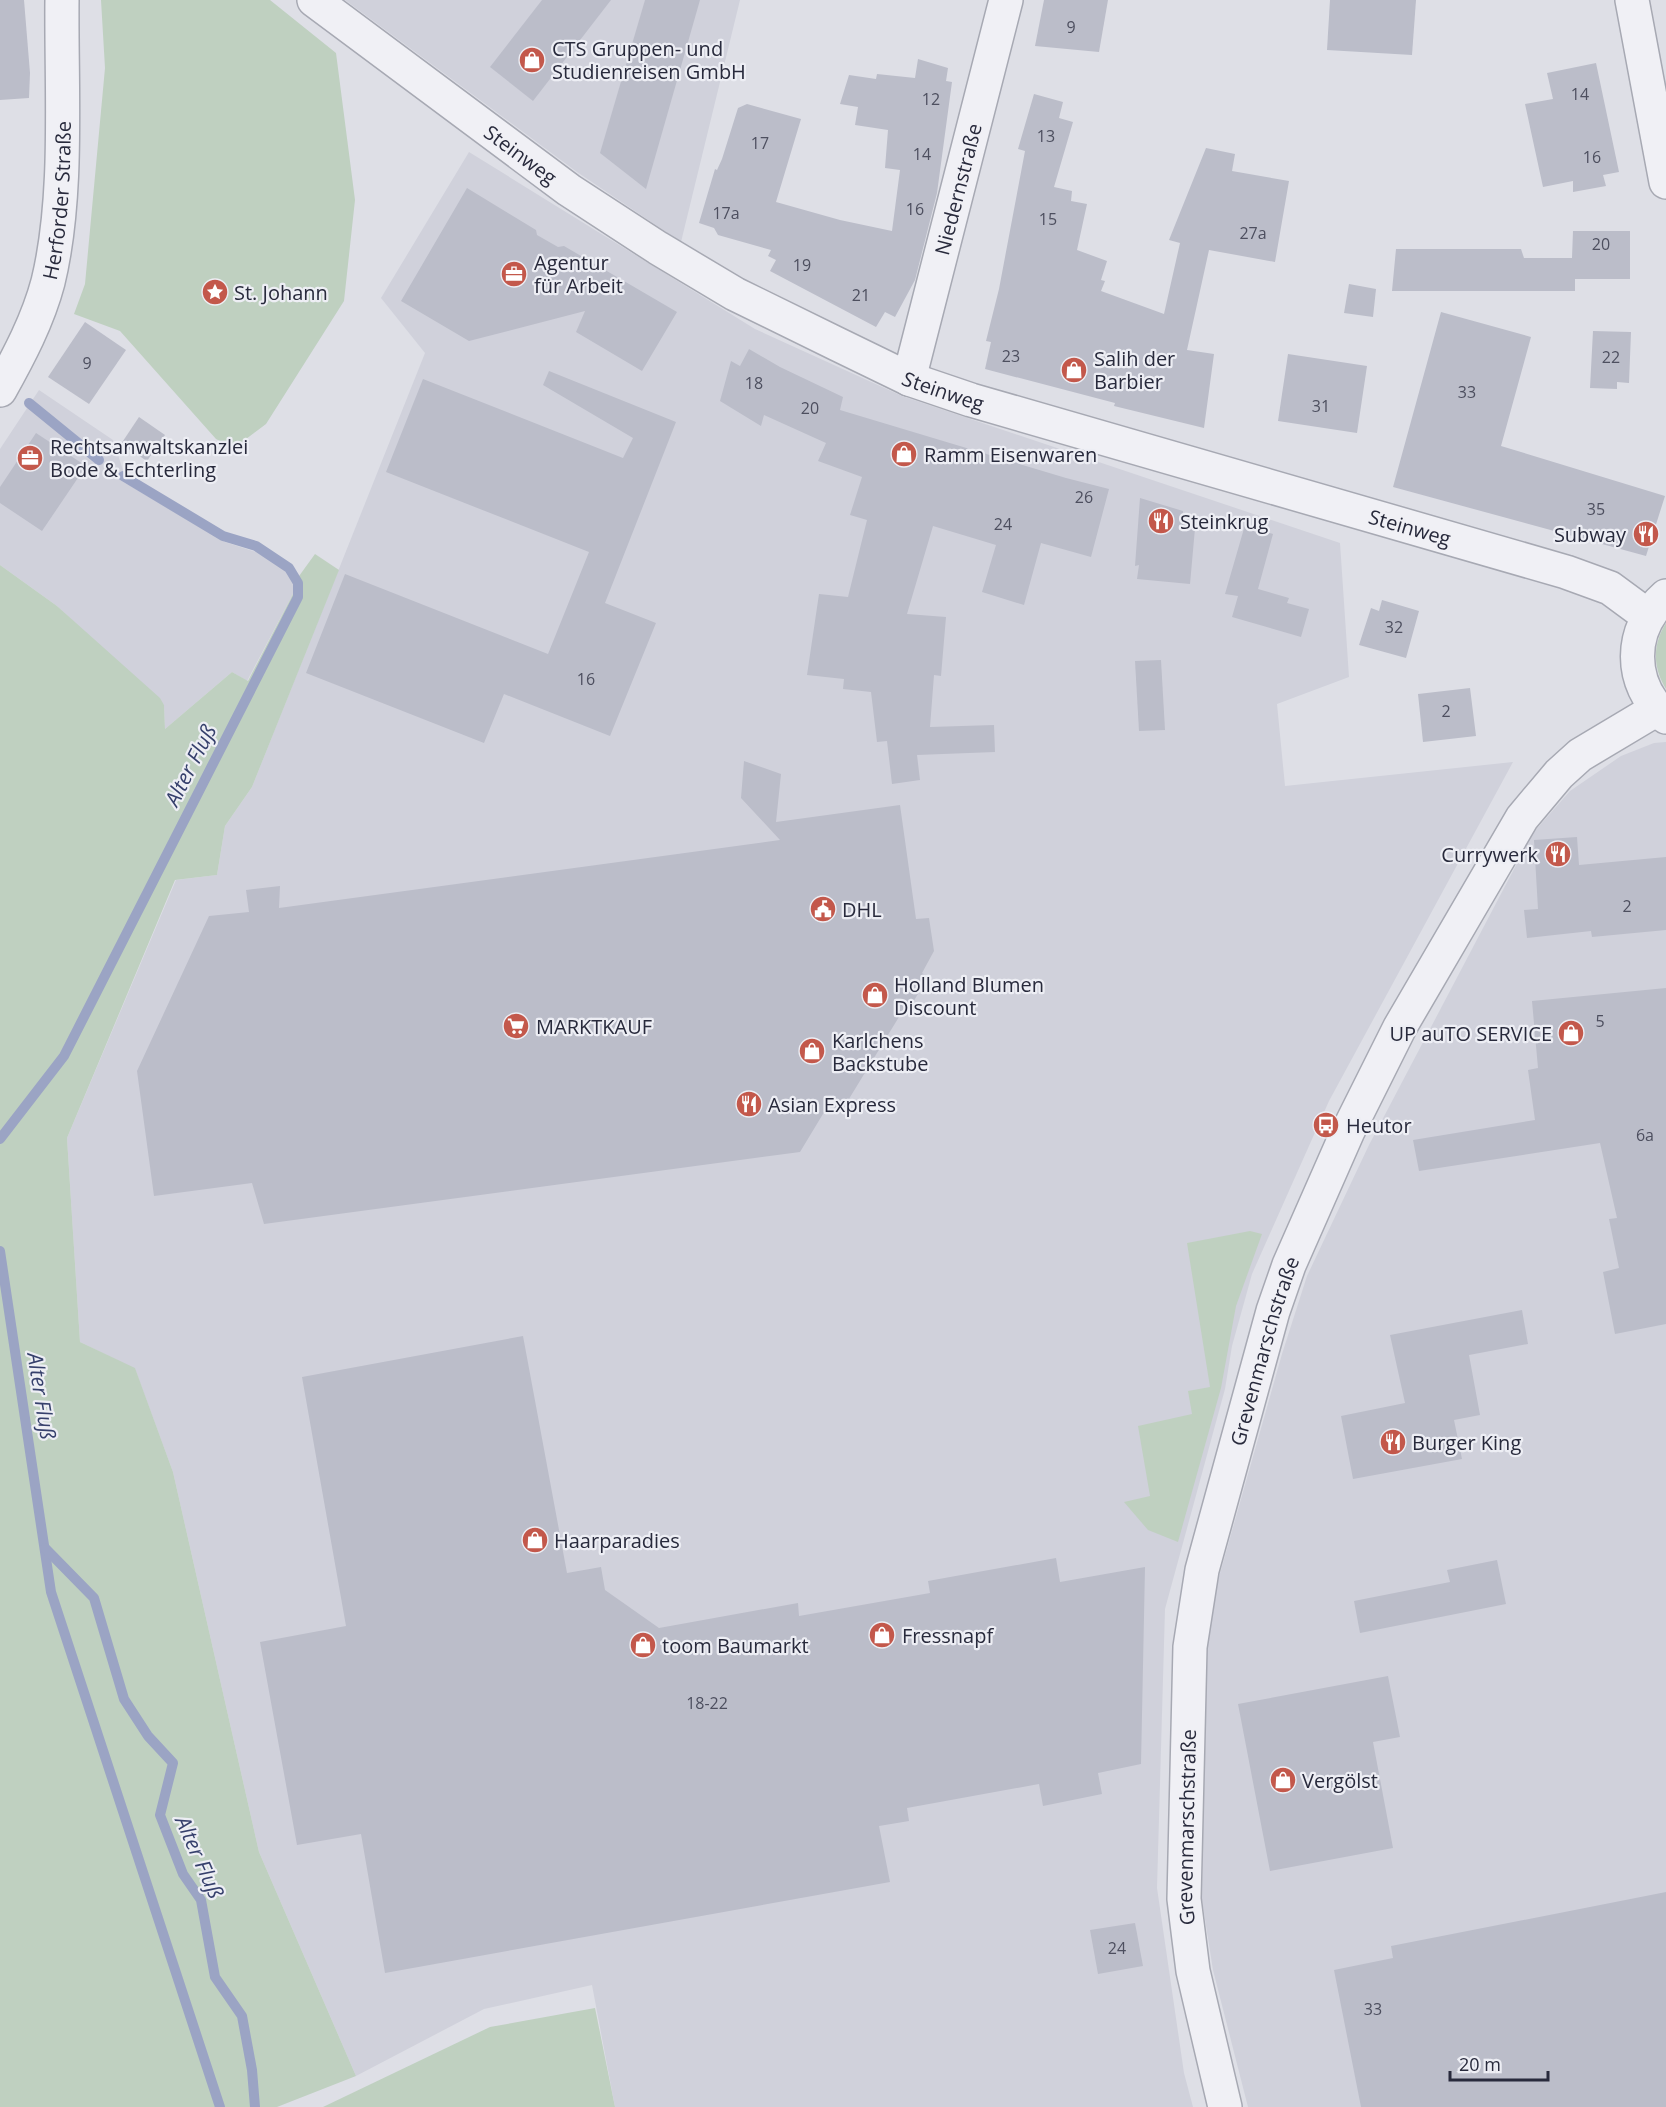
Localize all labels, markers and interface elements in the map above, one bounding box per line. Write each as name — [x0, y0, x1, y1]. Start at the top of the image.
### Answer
house number: 9 — [1066, 16, 1076, 38]
place label: CTS Gruppen- und Studienreisen GmbH — [552, 35, 746, 85]
shop icon: CTS Gruppen- und Studienreisen GmbH — [517, 45, 547, 75]
house number: 14 — [1571, 83, 1589, 105]
house number: 12 — [922, 88, 940, 110]
street label: Steinweg — [479, 118, 563, 190]
street label: Niedernstraße — [928, 120, 987, 258]
street label: Herforder Straße — [36, 121, 76, 282]
house number: 13 — [1037, 125, 1055, 147]
house number: 17 — [751, 132, 769, 154]
house number: 14 — [913, 143, 931, 165]
house number: 16 — [1583, 146, 1601, 168]
house number: 16 — [906, 198, 924, 220]
house number: 17a — [712, 202, 740, 224]
house number: 15 — [1039, 208, 1057, 230]
house number: 27a — [1239, 222, 1267, 244]
house number: 20 — [1592, 233, 1610, 255]
place label: Agentur für Arbeit — [534, 249, 623, 299]
house number: 19 — [793, 254, 811, 276]
office icon: Agentur für Arbeit — [499, 259, 529, 289]
place icon: St. Johann — [200, 277, 230, 307]
place label: St. Johann — [234, 279, 328, 306]
house number: 21 — [852, 284, 870, 306]
house number: 23 — [1002, 345, 1020, 367]
place label: Salih der Barbier — [1094, 345, 1175, 395]
house number: 22 — [1602, 346, 1620, 368]
house number: 9 — [82, 352, 92, 374]
shop icon: Salih der Barbier — [1059, 355, 1089, 385]
street label: Steinweg — [898, 364, 987, 417]
house number: 18 — [745, 372, 763, 394]
house number: 33 — [1458, 381, 1476, 403]
house number: 31 — [1312, 395, 1330, 417]
house number: 20 — [801, 397, 819, 419]
place label: Rechtsanwaltskanzlei Bode & Echterling — [50, 433, 248, 483]
shop icon: Ramm Eisenwaren — [889, 439, 919, 469]
place label: Ramm Eisenwaren — [924, 441, 1097, 468]
office icon: Rechtsanwaltskanzlei Bode & Echterling — [15, 443, 45, 473]
house number: 26 — [1075, 486, 1093, 508]
house number: 35 — [1587, 498, 1605, 520]
street label: Steinweg — [1366, 502, 1454, 552]
restaurant icon: Steinkrug — [1146, 506, 1176, 536]
place label: Steinkrug — [1180, 508, 1269, 535]
house number: 24 — [994, 513, 1012, 535]
restaurant icon: Subway — [1631, 519, 1661, 549]
place label: Subway — [1554, 521, 1627, 548]
house number: 32 — [1385, 616, 1403, 638]
house number: 16 — [577, 668, 595, 690]
house number: 2 — [1441, 700, 1451, 722]
water label: Alter Fluß — [157, 720, 222, 812]
restaurant icon: Currywerk — [1543, 839, 1573, 869]
place label: Currywerk — [1441, 841, 1538, 868]
public building icon: DHL — [808, 894, 838, 924]
house number: 2 — [1622, 895, 1632, 917]
place label: DHL — [842, 896, 882, 923]
place label: Holland Blumen Discount — [894, 971, 1044, 1021]
shop icon: Holland Blumen Discount — [860, 980, 890, 1010]
house number: 5 — [1595, 1010, 1605, 1032]
supermarket icon: MARKTKAUF — [501, 1011, 531, 1041]
place label: MARKTKAUF — [536, 1013, 652, 1040]
shop icon: UP auTO SERVICE — [1556, 1018, 1586, 1048]
place label: UP auTO SERVICE — [1389, 1020, 1552, 1047]
place label: Karlchens Backstube — [832, 1027, 929, 1077]
shop icon: Karlchens Backstube — [797, 1036, 827, 1066]
restaurant icon: Asian Express — [734, 1089, 764, 1119]
place label: Asian Express — [768, 1091, 896, 1118]
bus stop icon: Heutor — [1311, 1110, 1341, 1140]
place label: Heutor — [1346, 1112, 1412, 1139]
house number: 6a — [1636, 1124, 1654, 1146]
street label: Grevenmarschstraße — [1223, 1252, 1305, 1449]
water label: Alter Fluß — [21, 1348, 63, 1442]
restaurant icon: Burger King — [1378, 1427, 1408, 1457]
place label: Burger King — [1412, 1429, 1521, 1456]
shop icon: Haarparadies — [520, 1525, 550, 1555]
place label: Haarparadies — [554, 1527, 680, 1554]
shop icon: Fressnapf — [867, 1620, 897, 1650]
place label: Fressnapf — [902, 1622, 994, 1649]
shop icon: toom Baumarkt — [628, 1630, 658, 1660]
place label: toom Baumarkt — [662, 1632, 809, 1659]
house number: 18-22 — [686, 1692, 728, 1714]
street label: Grevenmarschstraße — [1170, 1729, 1202, 1927]
shop icon: Vergölst — [1268, 1765, 1298, 1795]
place label: Vergölst — [1302, 1767, 1378, 1794]
water label: Alter Fluß — [169, 1809, 231, 1903]
house number: 24 — [1108, 1937, 1126, 1959]
house number: 33 — [1364, 1998, 1382, 2020]
scale bar — [1450, 2044, 1548, 2082]
text: 20 m — [1459, 2052, 1501, 2076]

